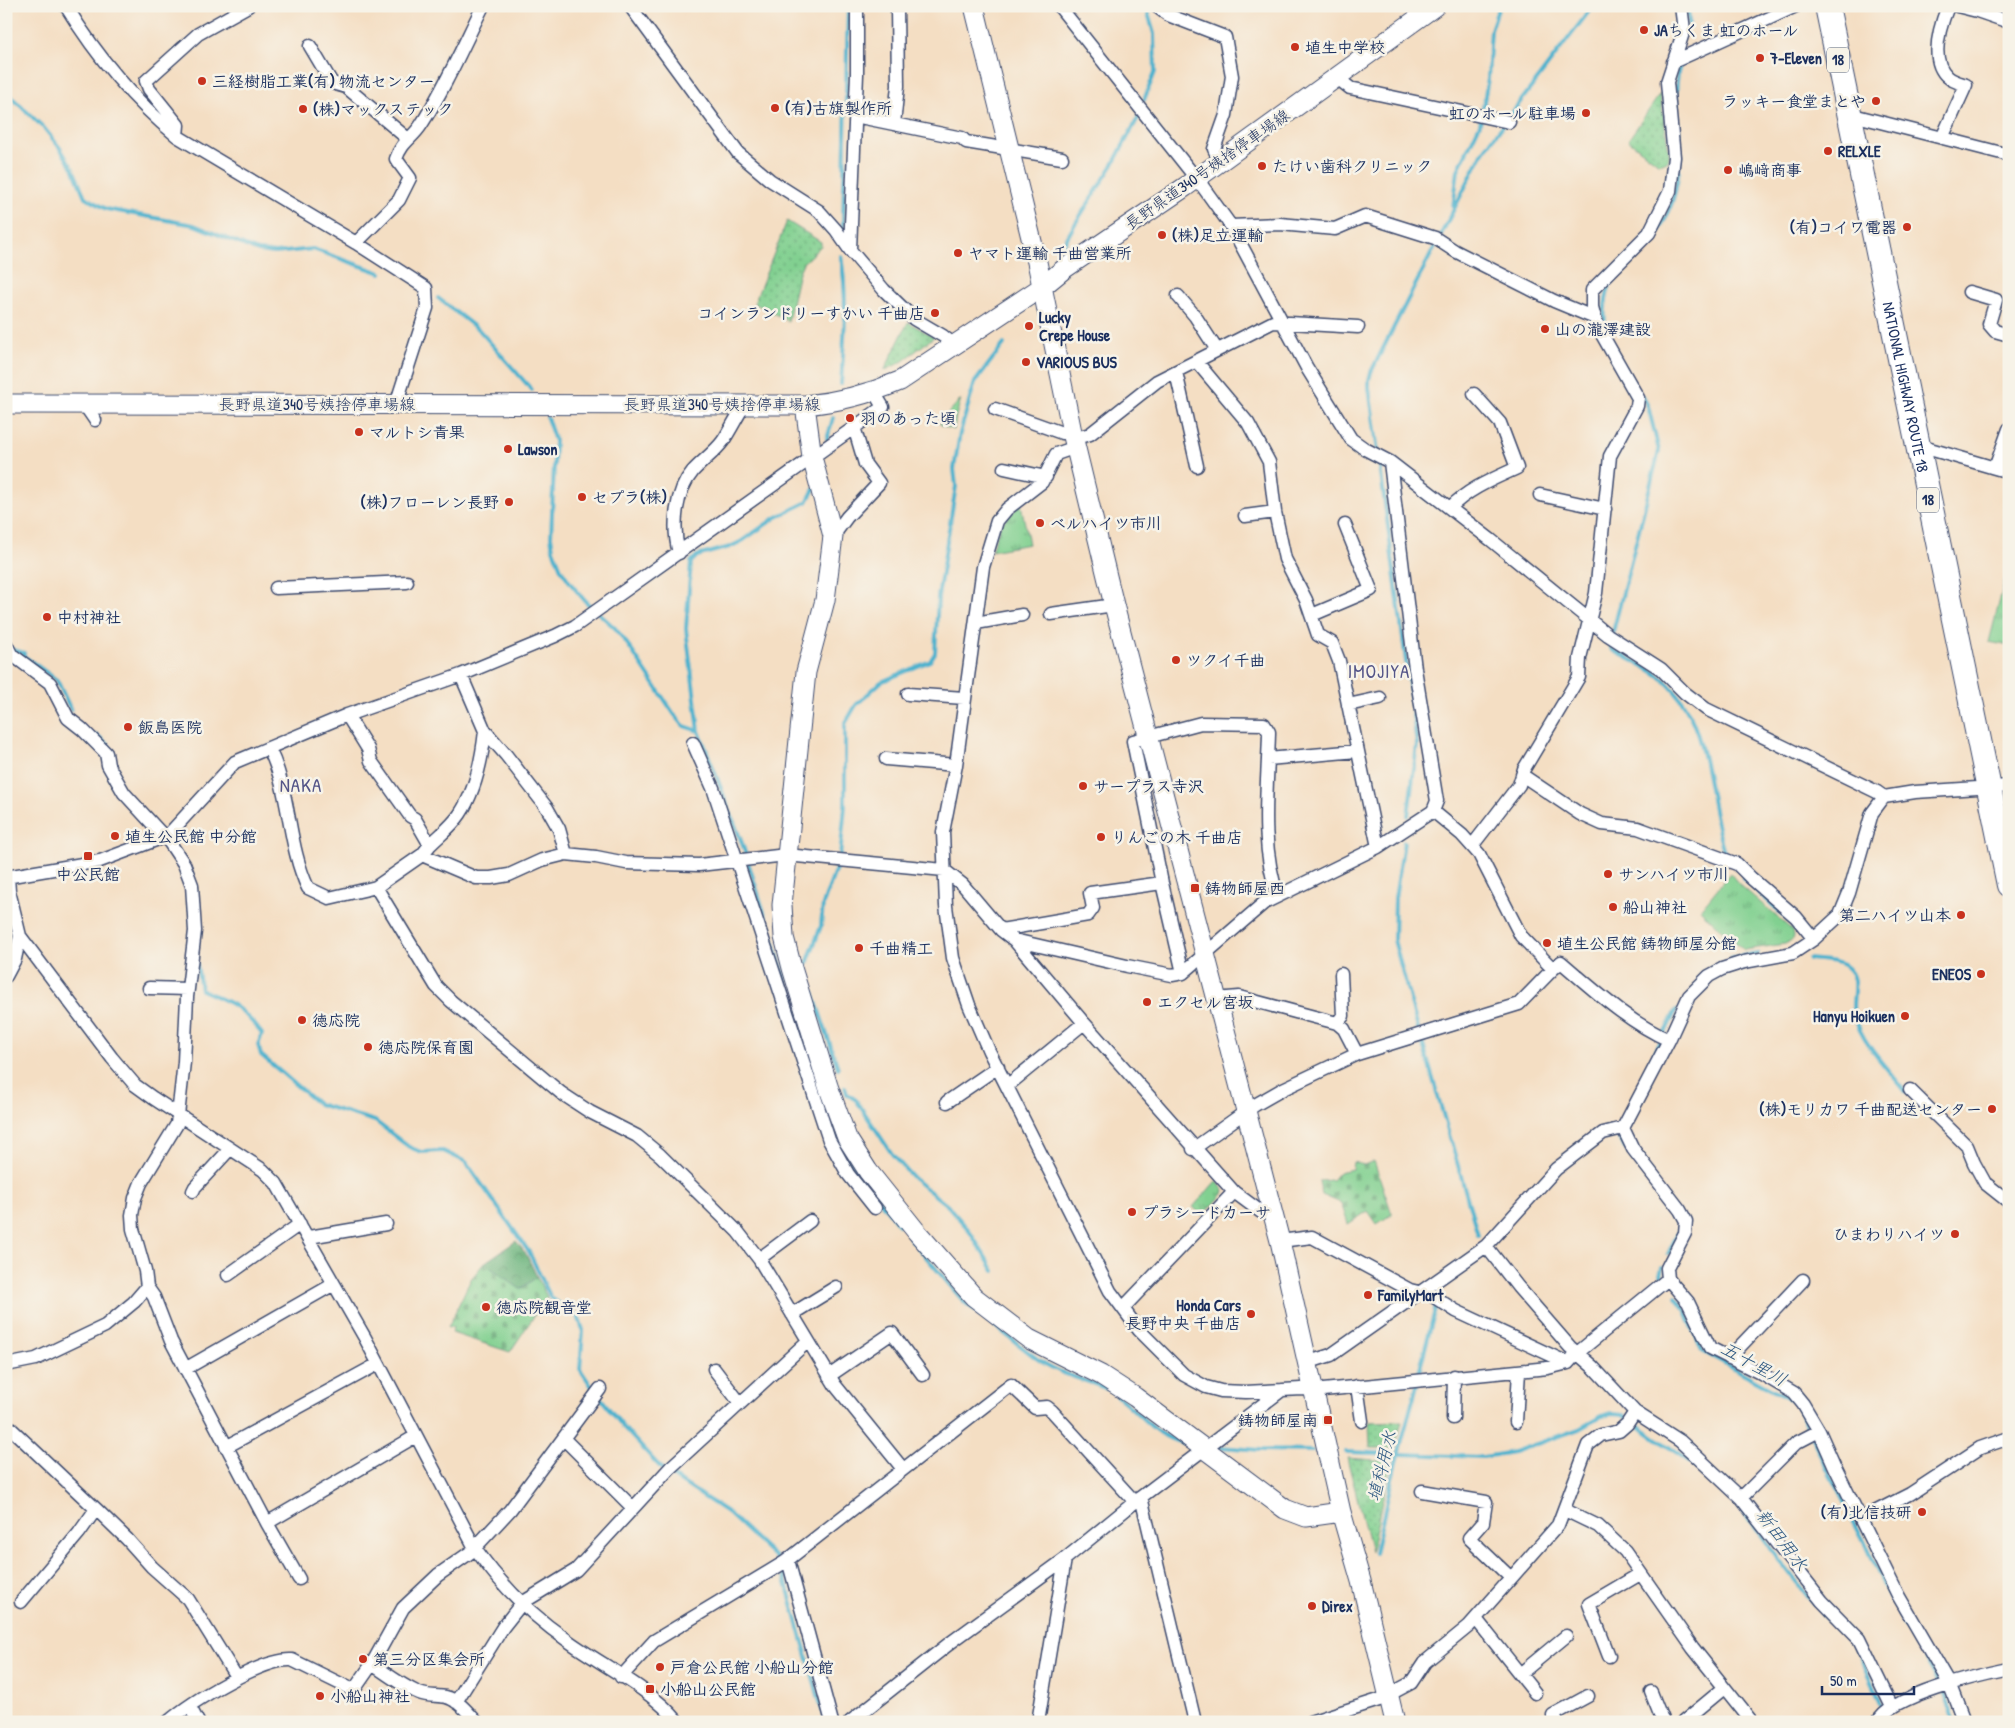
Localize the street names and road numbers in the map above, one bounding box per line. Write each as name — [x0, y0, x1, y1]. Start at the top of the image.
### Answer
road number: 18 — [1827, 48, 1849, 72]
street label: 長野県道340号姨捨停車場線 — [1120, 104, 1294, 234]
street label: NATIONAL HIGHWAY ROUTE 18 — [1878, 300, 1934, 474]
street label: 長野県道340号姨捨停車場線 — [219, 393, 415, 415]
street label: 長野県道340号姨捨停車場線 — [624, 393, 820, 415]
road number: 18 — [1917, 488, 1939, 512]

